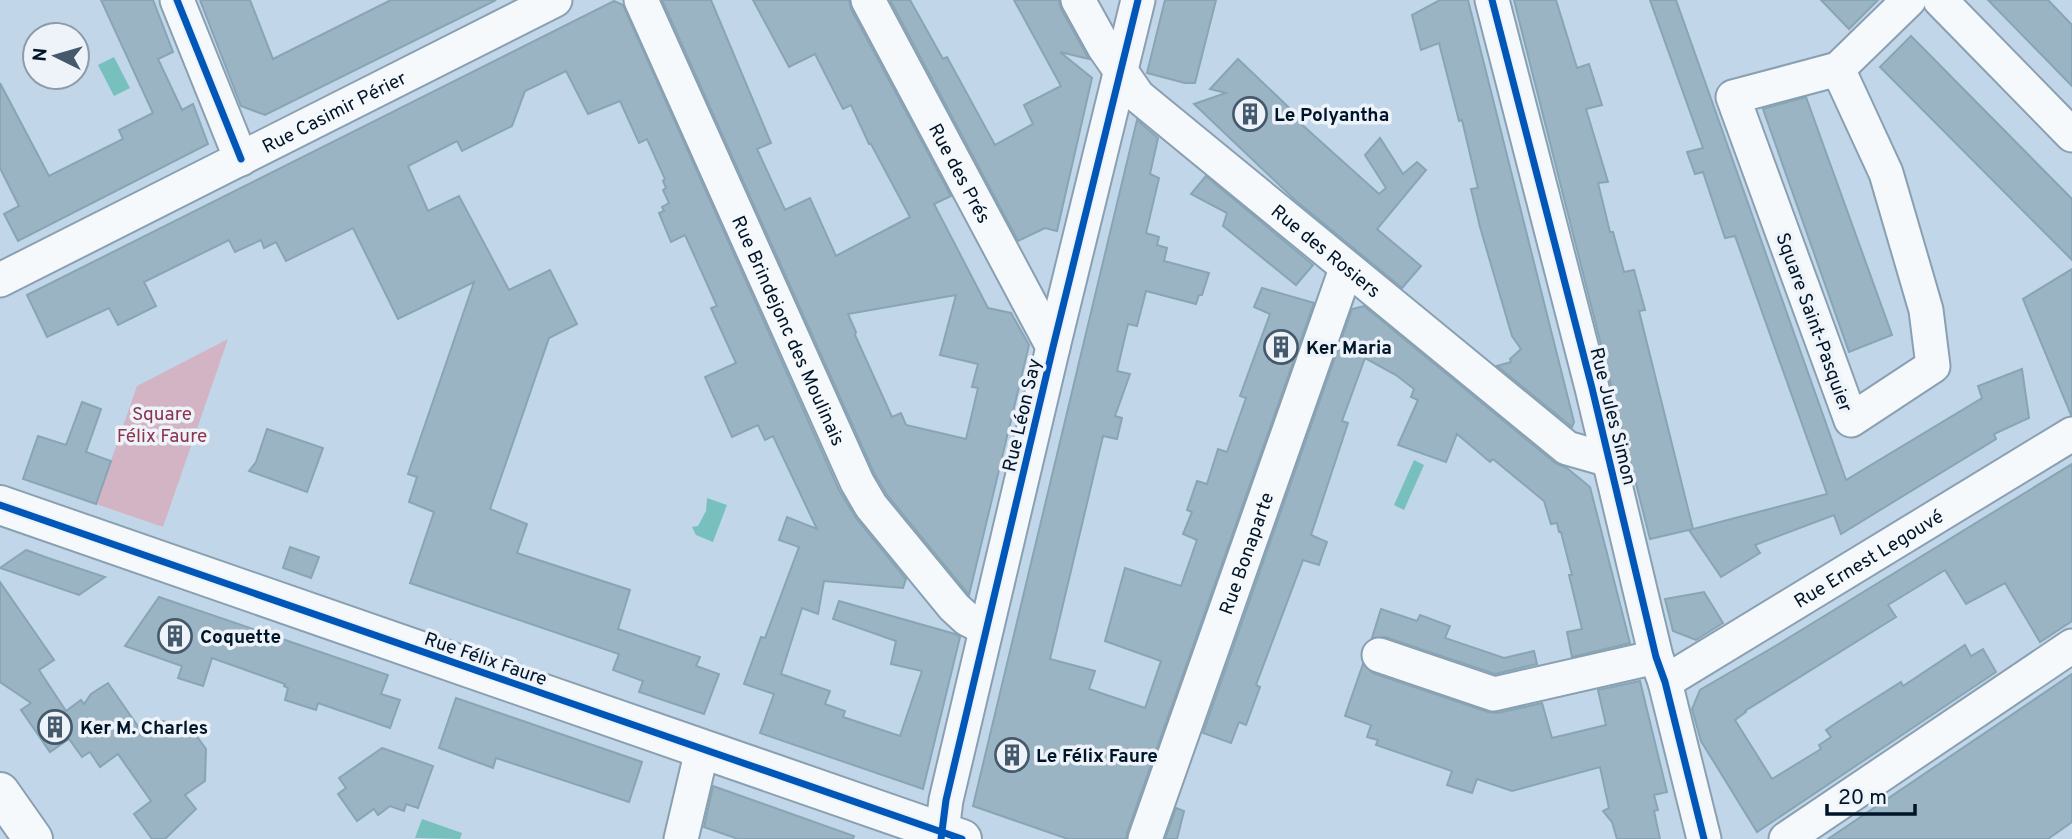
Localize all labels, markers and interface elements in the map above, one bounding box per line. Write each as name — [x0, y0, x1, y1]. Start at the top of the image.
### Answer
north arrow — [21, 21, 91, 91]
text: N — [29, 47, 54, 63]
street label: Rue Casimir Périer — [259, 67, 412, 160]
building icon: Le Polyantha — [1231, 95, 1269, 133]
place label: Le Polyantha — [1274, 104, 1389, 128]
street label: Rue des Prés — [922, 120, 995, 228]
street label: Rue des Rosiers — [1265, 200, 1385, 304]
street label: Rue Brindejonc des Moulinais — [725, 212, 849, 450]
street label: Square Saint-Pasquier — [1770, 230, 1857, 416]
building icon: Ker Maria — [1262, 328, 1300, 366]
place label: Ker Maria — [1306, 337, 1392, 361]
street label: Rue Jules Simon — [1583, 345, 1641, 488]
street label: Rue Léon Say — [998, 356, 1048, 474]
park label: Square Félix Faure — [117, 403, 207, 449]
street label: Rue Bonaparte — [1215, 490, 1280, 618]
street label: Rue Ernest Legouvé — [1790, 505, 1948, 615]
building icon: Coquette — [156, 617, 194, 655]
place label: Coquette — [200, 626, 281, 650]
street label: Rue Félix Faure — [421, 628, 550, 692]
building icon: Ker M. Charles — [36, 708, 74, 746]
place label: Ker M. Charles — [80, 717, 208, 741]
building icon: Le Félix Faure — [993, 736, 1031, 774]
place label: Le Félix Faure — [1036, 745, 1158, 769]
scale bar — [1827, 772, 1914, 816]
text: 20 m — [1838, 785, 1887, 812]

